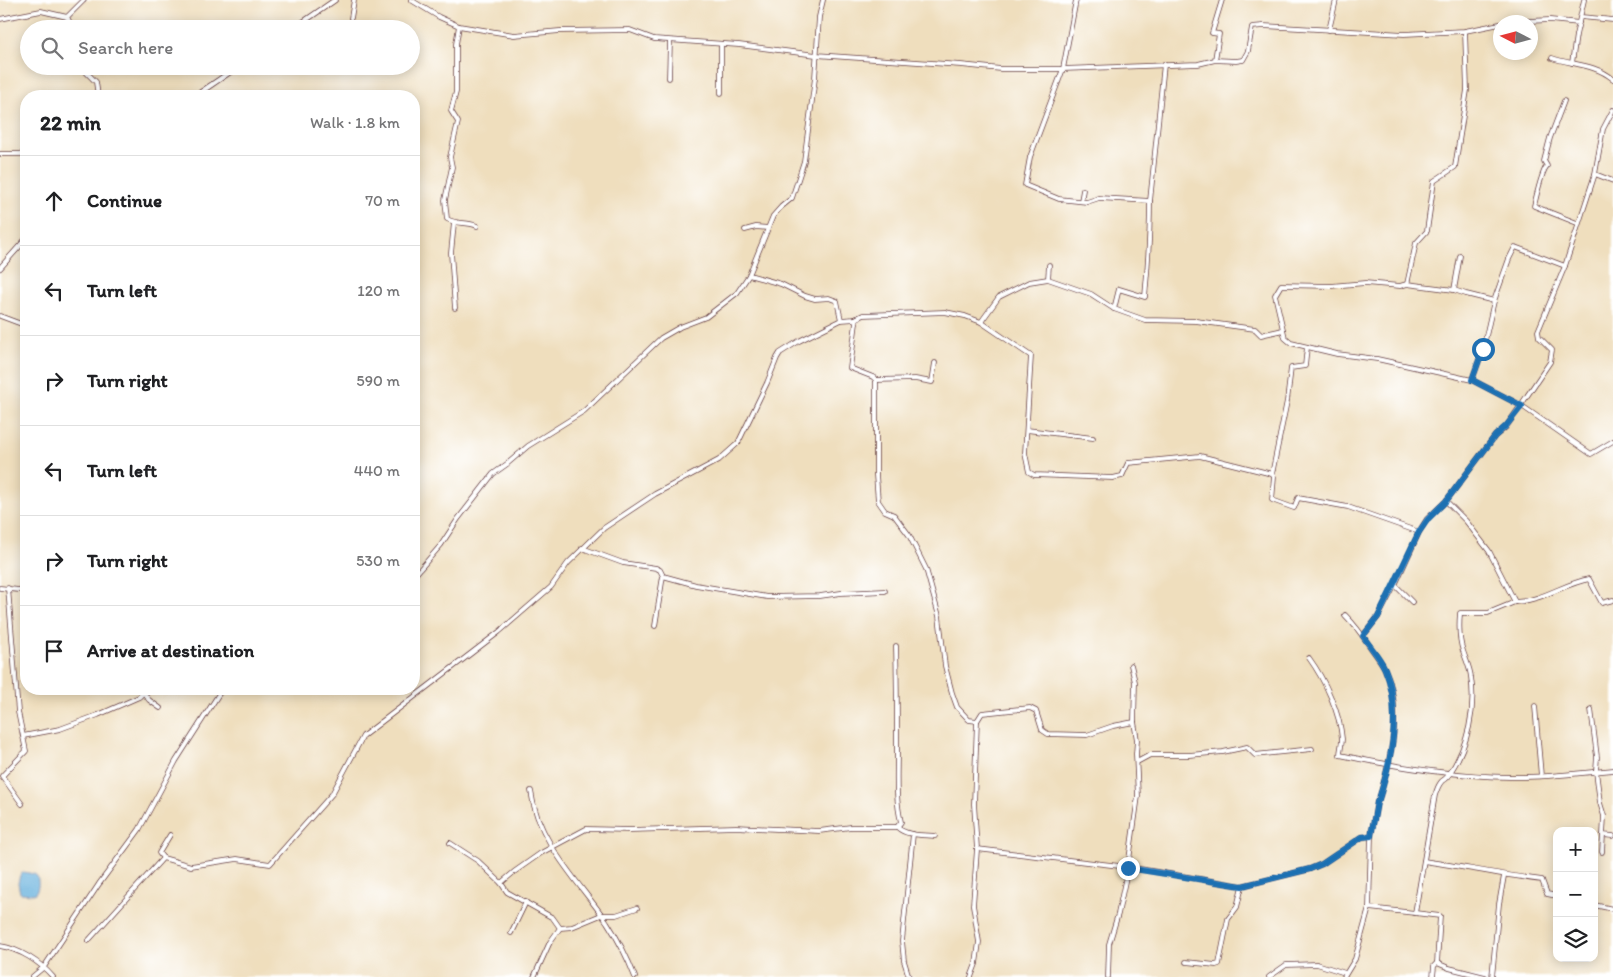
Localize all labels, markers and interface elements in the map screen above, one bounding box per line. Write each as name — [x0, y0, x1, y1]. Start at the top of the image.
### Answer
north arrow — [1493, 15, 1538, 60]
search box — [20, 20, 420, 75]
icon: search — [38, 34, 66, 62]
text: Search here — [78, 36, 173, 59]
text: 22 min — [40, 110, 101, 135]
text: Walk · 1.8 km — [310, 113, 400, 132]
icon: ahead — [40, 187, 68, 215]
text: Continue — [87, 189, 162, 212]
text: 70 m — [365, 191, 400, 210]
icon: left — [40, 277, 68, 305]
text: Turn left — [87, 279, 157, 302]
text: 120 m — [357, 281, 400, 300]
route start — [1472, 338, 1495, 361]
icon: right — [40, 367, 68, 395]
text: Turn right — [87, 369, 168, 392]
text: 590 m — [356, 371, 400, 390]
icon: left — [40, 457, 68, 485]
text: Turn left — [87, 459, 157, 482]
text: 440 m — [354, 461, 400, 480]
icon: right — [40, 547, 68, 575]
text: Turn right — [87, 549, 168, 572]
text: 530 m — [356, 551, 400, 570]
icon: arrive — [40, 637, 68, 665]
text: Arrive at destination — [87, 639, 254, 662]
map controls — [1553, 827, 1598, 962]
button: + — [1553, 827, 1598, 872]
route end — [1117, 857, 1140, 880]
button: − — [1553, 872, 1598, 917]
button: layers — [1553, 917, 1598, 962]

